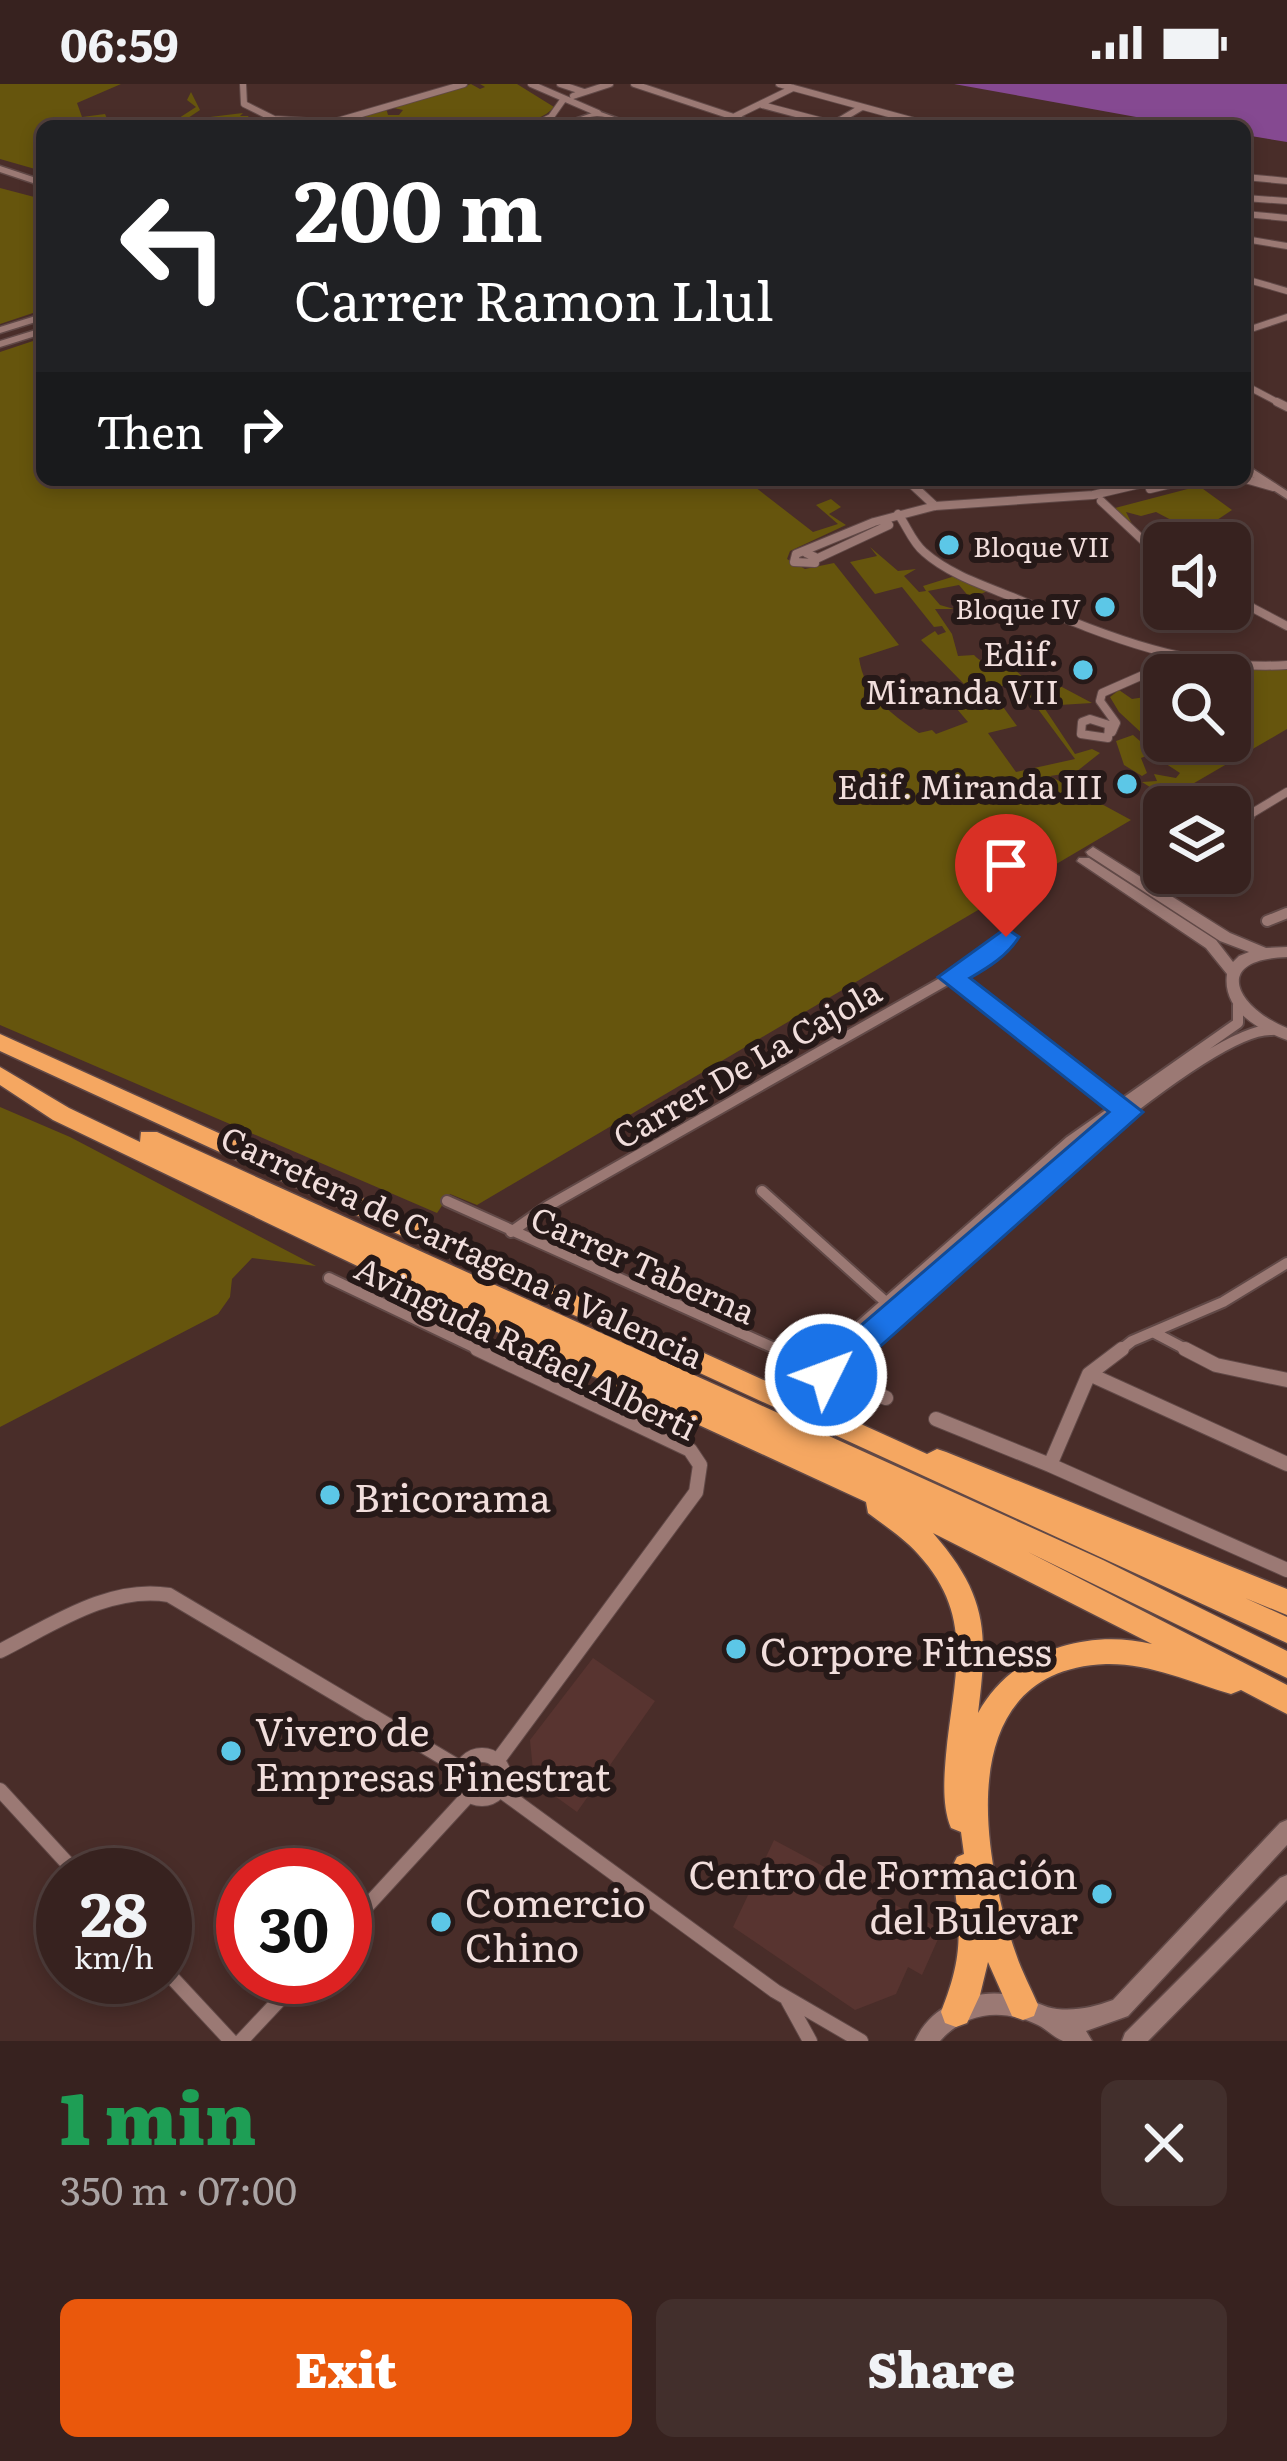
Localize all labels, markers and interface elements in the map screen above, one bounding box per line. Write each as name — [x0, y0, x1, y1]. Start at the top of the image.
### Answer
text: 06:59 — [60, 9, 179, 76]
text: 200 m — [294, 143, 543, 268]
icon: left — [96, 168, 252, 324]
text: Carrer Ramon Llul — [294, 257, 774, 338]
text: Then — [96, 396, 204, 463]
icon: right — [228, 396, 294, 462]
map controls — [1143, 522, 1251, 894]
button: sound — [1143, 522, 1251, 630]
place label: Bloque VII — [973, 525, 1110, 565]
marker: Bloque VII — [936, 532, 962, 558]
place label: Bloque IV — [955, 587, 1081, 627]
marker: Bloque IV — [1092, 594, 1118, 620]
place label: Edif. Miranda VII — [865, 627, 1059, 714]
button: search — [1143, 654, 1251, 762]
marker: Edif. Miranda VII — [1070, 657, 1096, 683]
place label: Edif. Miranda III — [837, 760, 1103, 809]
marker: Edif. Miranda III — [1114, 771, 1140, 797]
button: layers — [1143, 786, 1251, 894]
pin — [955, 814, 1057, 937]
icon: arrive — [973, 832, 1039, 898]
street label: Carrer De La Cajola — [603, 965, 889, 1159]
street label: Carretera de Cartagena a Valencia — [214, 1111, 712, 1379]
street label: Carrer Taberna — [524, 1192, 764, 1334]
street label: Avinguda Rafael Alberti — [348, 1242, 706, 1450]
position arrow — [763, 1312, 889, 1438]
place label: Bricorama — [354, 1466, 551, 1524]
marker: Bricorama — [317, 1482, 343, 1508]
place label: Corpore Fitness — [760, 1620, 1052, 1678]
marker: Corpore Fitness — [723, 1636, 749, 1662]
place label: Vivero de Empresas Finestrat — [255, 1700, 611, 1803]
marker: Vivero de Empresas Finestrat — [218, 1738, 244, 1764]
place label: Centro de Formación del Bulevar — [688, 1843, 1079, 1946]
speed limit sign: 30 — [216, 1848, 372, 2004]
text: 28 — [80, 1866, 148, 1955]
place label: Comercio Chino — [465, 1871, 646, 1974]
marker: Centro de Formación del Bulevar — [1089, 1881, 1115, 1907]
marker: Comercio Chino — [428, 1909, 454, 1935]
text: km/h — [74, 1934, 154, 1978]
text: 1 min — [60, 2060, 256, 2167]
button: close — [1101, 2080, 1227, 2206]
text: 350 m · 07:00 — [60, 2159, 297, 2217]
button: Exit — [60, 2299, 632, 2437]
button: Share — [656, 2299, 1227, 2437]

